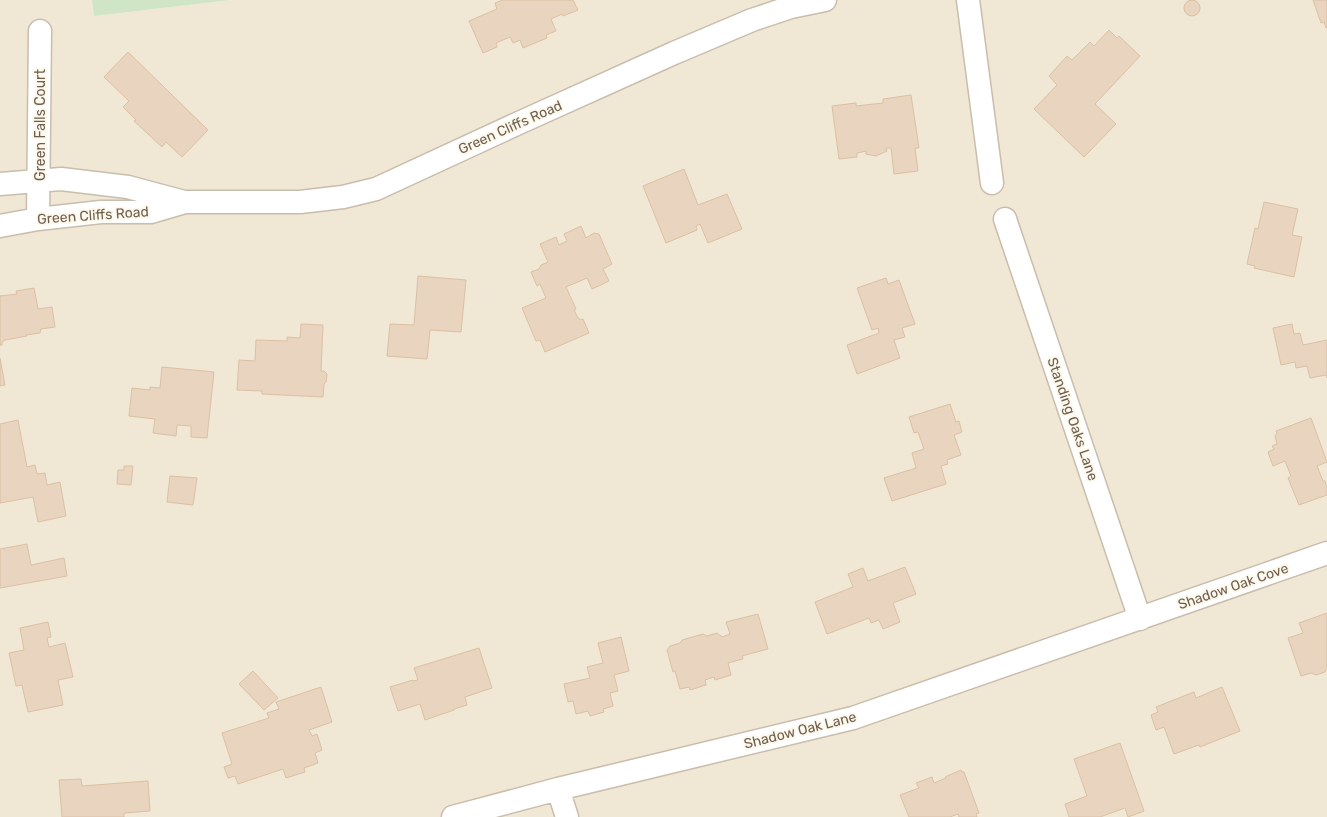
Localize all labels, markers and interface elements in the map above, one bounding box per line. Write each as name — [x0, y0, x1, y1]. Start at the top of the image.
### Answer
street label: Green Falls Court — [32, 69, 49, 181]
street label: Green Cliffs Road — [456, 97, 565, 158]
street label: Green Cliffs Road — [37, 203, 149, 228]
street label: Standing Oaks Lane — [1043, 355, 1102, 483]
street label: Shadow Oak Cove — [1176, 560, 1291, 613]
street label: Shadow Oak Lane — [742, 708, 858, 753]

